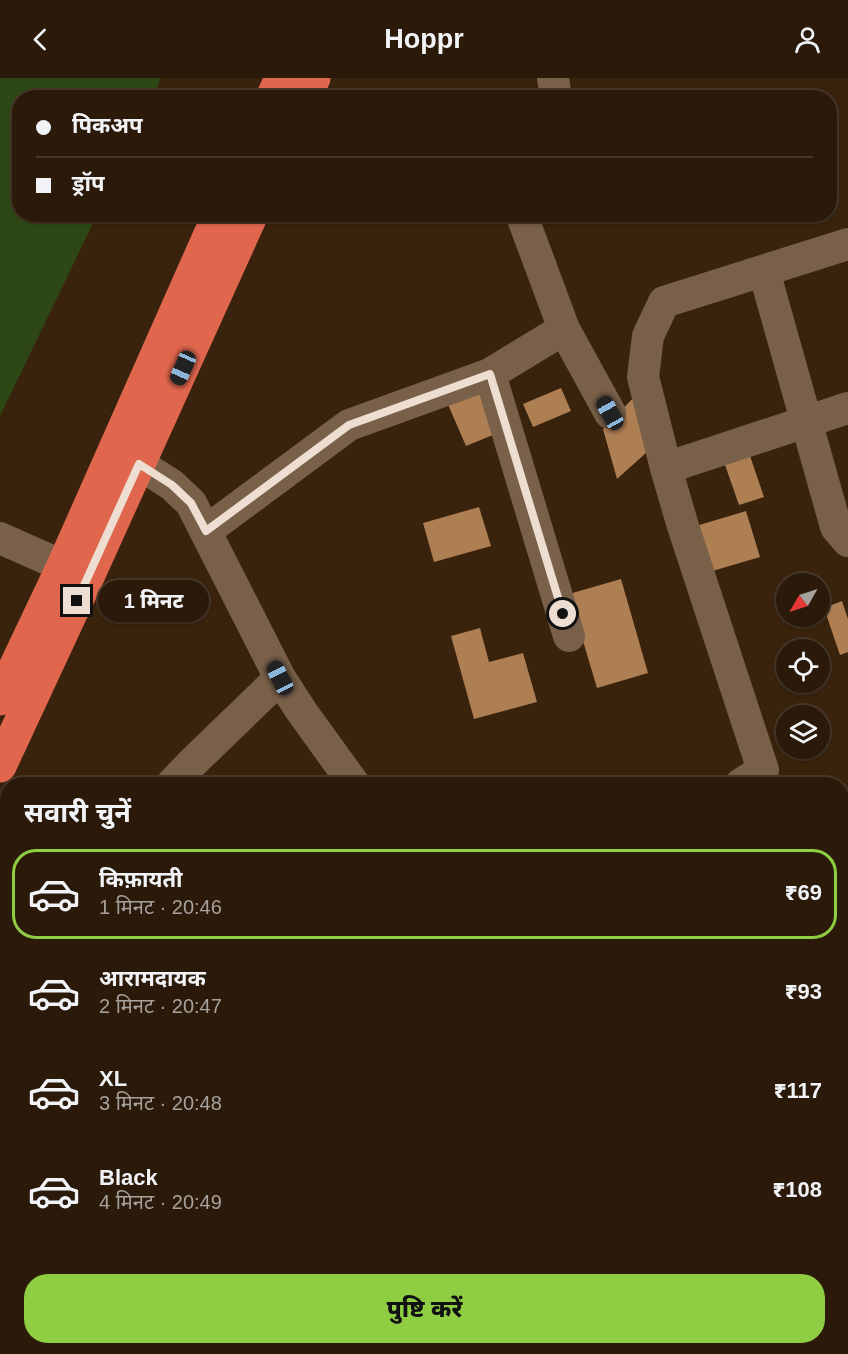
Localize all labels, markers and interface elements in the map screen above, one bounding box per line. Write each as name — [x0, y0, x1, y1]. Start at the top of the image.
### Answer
icon: back — [24, 23, 57, 56]
icon: person — [791, 23, 824, 56]
text: Hoppr — [384, 24, 464, 54]
text: पिकअप — [72, 113, 143, 138]
text: ड्रॉप — [72, 171, 105, 196]
car — [167, 348, 199, 388]
car — [593, 393, 627, 433]
north arrow — [776, 573, 830, 627]
map controls — [776, 573, 830, 759]
callout: 1 मिनट — [98, 580, 209, 622]
route end — [63, 587, 90, 614]
text: 1 मिनट — [124, 590, 183, 612]
route start — [549, 600, 576, 627]
button: locate — [776, 639, 830, 693]
car — [264, 658, 296, 698]
button: layers — [776, 705, 830, 759]
text: सवारी चुनें — [24, 798, 131, 828]
icon: car — [27, 867, 81, 921]
text: किफ़ायती — [99, 867, 183, 892]
text: ₹69 — [785, 880, 822, 905]
text: 1 मिनट · 20:46 — [99, 896, 222, 918]
icon: car — [27, 966, 81, 1020]
text: आरामदायक — [99, 966, 206, 991]
text: ₹93 — [785, 979, 822, 1004]
text: 2 मिनट · 20:47 — [99, 995, 222, 1017]
icon: car — [27, 1065, 81, 1119]
text: XL — [99, 1066, 127, 1091]
text: ₹117 — [774, 1078, 822, 1103]
text: 3 मिनट · 20:48 — [99, 1092, 222, 1114]
icon: car — [27, 1164, 81, 1218]
text: Black — [99, 1165, 158, 1190]
text: ₹108 — [773, 1177, 822, 1202]
text: 4 मिनट · 20:49 — [99, 1191, 222, 1213]
button: पुष्टि करें — [24, 1274, 825, 1343]

